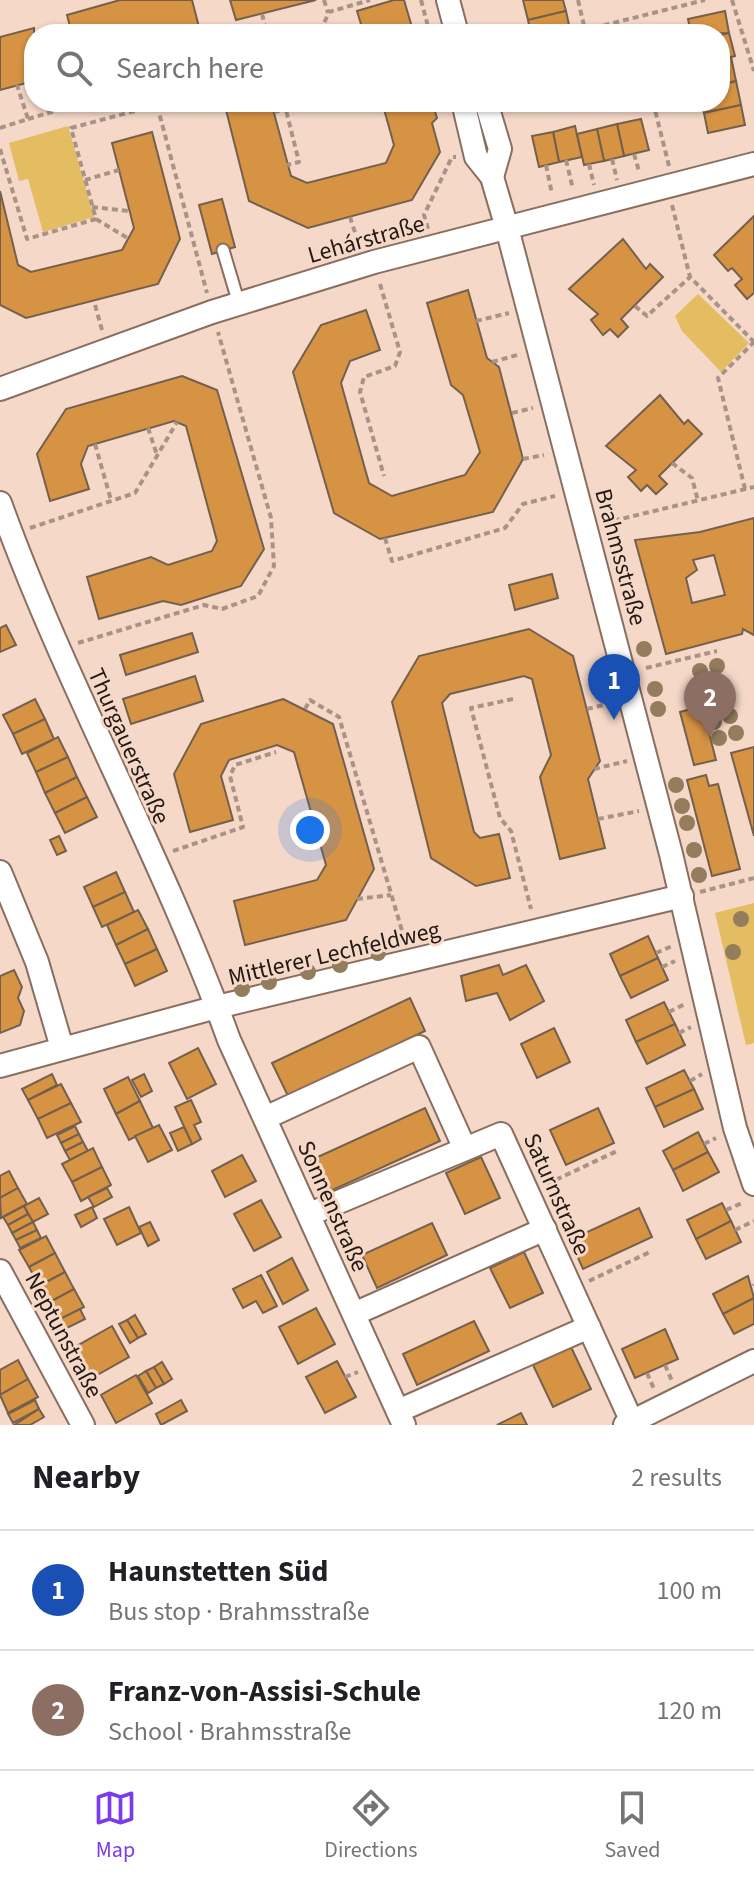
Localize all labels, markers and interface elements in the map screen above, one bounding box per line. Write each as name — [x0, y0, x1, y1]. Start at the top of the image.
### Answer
search box — [24, 24, 730, 112]
icon: search — [52, 46, 96, 90]
text: Search here — [116, 47, 264, 90]
street label: Lehárstraße — [304, 206, 429, 273]
street label: Brahmsstraße — [585, 485, 656, 629]
pin: 1 — [588, 654, 640, 720]
street label: Thurgauerstraße — [79, 663, 179, 830]
pin: 2 — [684, 671, 736, 737]
your location — [290, 810, 330, 850]
street label: Mittlerer Lechfeldweg — [225, 912, 444, 995]
street label: Saturnstraße — [514, 1127, 599, 1261]
street label: Sonnenstraße — [288, 1135, 377, 1277]
street label: Neptunstraße — [16, 1266, 111, 1404]
text: Nearby — [32, 1453, 140, 1502]
text: 2 results — [631, 1459, 722, 1496]
text: Haunstetten Süd — [108, 1550, 329, 1593]
text: 1 — [51, 1572, 65, 1609]
text: 100 m — [656, 1572, 722, 1609]
text: Bus stop · Brahmsstraße — [108, 1593, 370, 1630]
text: Franz-von-Assisi-Schule — [108, 1670, 421, 1713]
text: 2 — [51, 1692, 65, 1729]
text: 120 m — [656, 1692, 722, 1729]
text: School · Brahmsstraße — [108, 1713, 352, 1750]
tab: Map — [93, 1786, 137, 1866]
tab: Directions — [324, 1786, 417, 1866]
tab: Saved — [604, 1786, 661, 1866]

